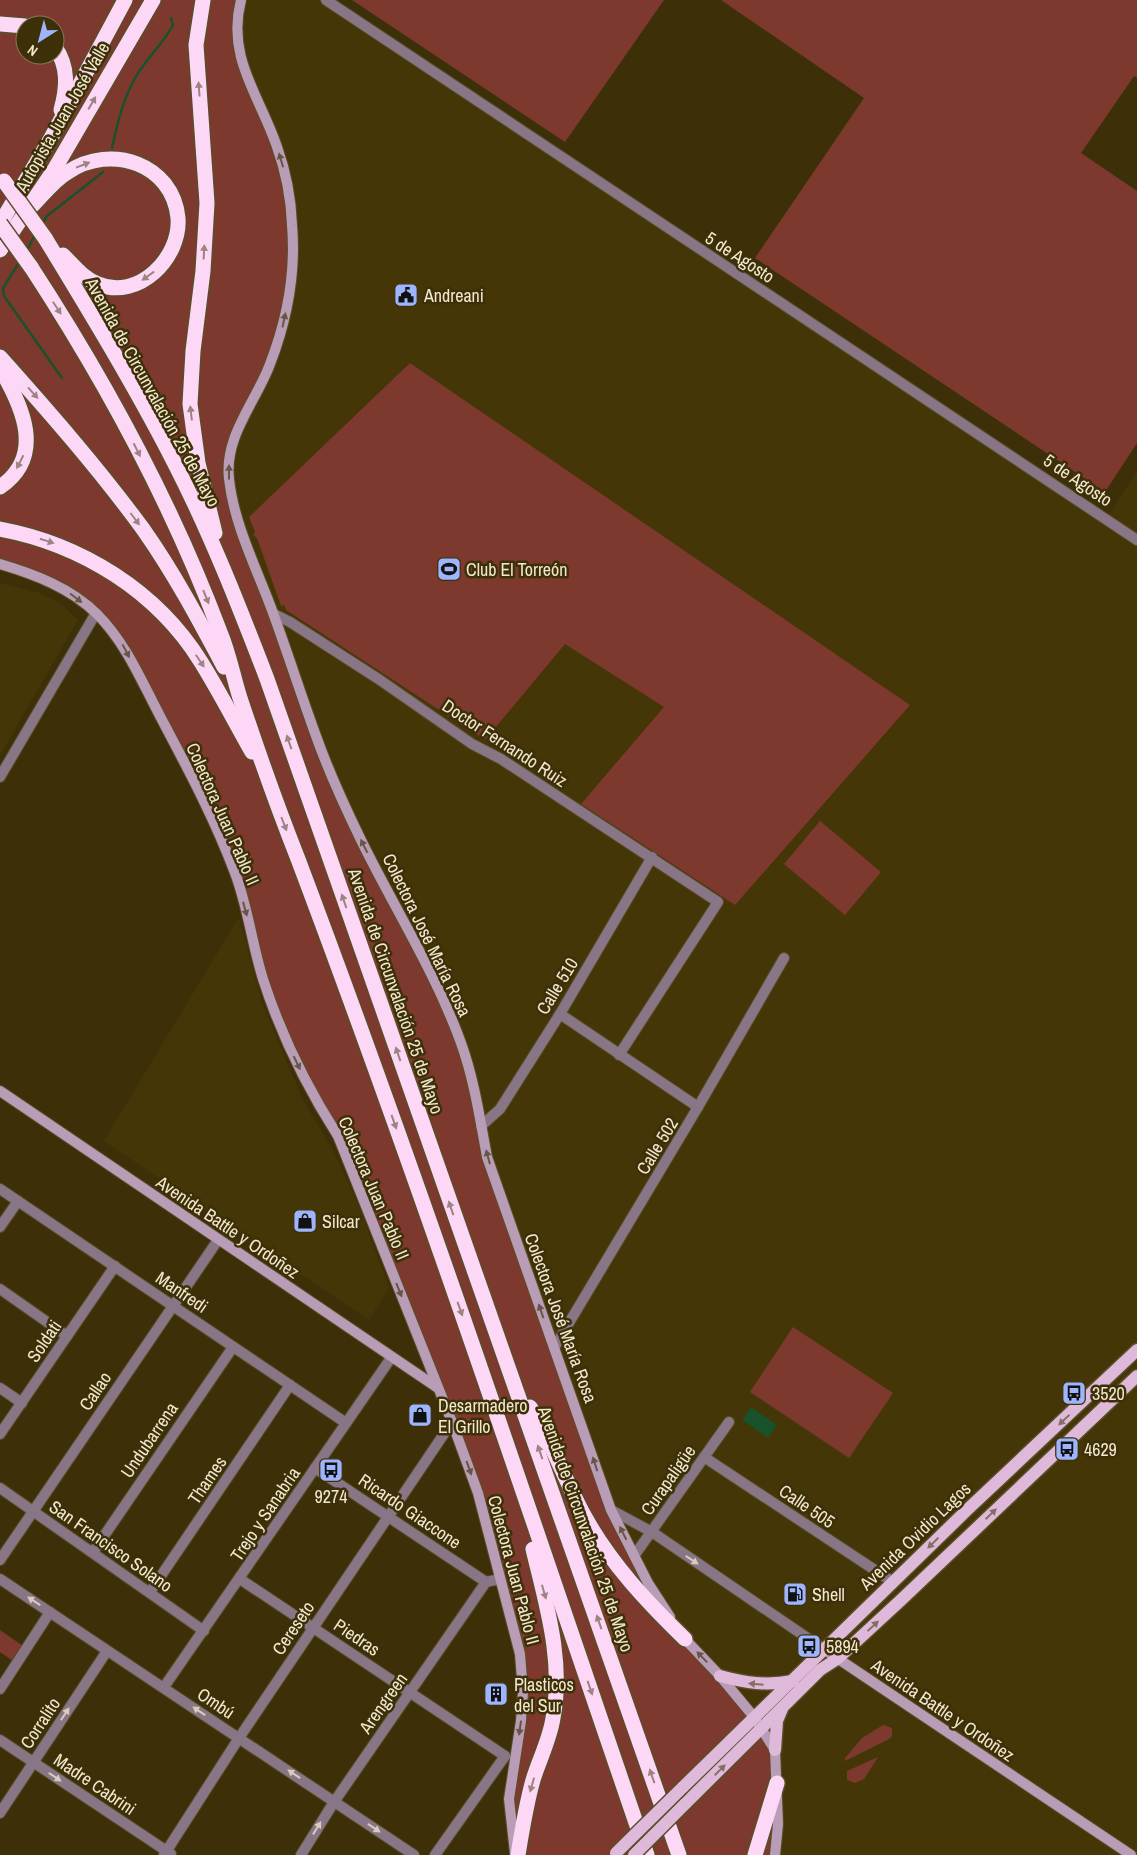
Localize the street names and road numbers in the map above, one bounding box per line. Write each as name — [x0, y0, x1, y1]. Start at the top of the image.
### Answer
street label: Autopista Juan José Valle — [8, 37, 115, 198]
street label: 5 de Agosto — [700, 225, 780, 289]
street label: Avenida de Circunvalación 25 de Mayo — [79, 272, 227, 511]
street label: 5 de Agosto — [1039, 448, 1117, 512]
street label: Doctor Fernando Ruiz — [438, 693, 572, 793]
street label: Colectora Juan Pablo II — [180, 739, 266, 889]
street label: Colectora José María Rosa — [377, 849, 477, 1021]
street label: Avenida de Circunvalación 25 de Mayo — [342, 864, 450, 1117]
street label: Calle 510 — [530, 953, 584, 1019]
street label: Colectora Juan Pablo II — [333, 1112, 415, 1264]
street label: Calle 502 — [630, 1113, 684, 1179]
street label: Avenida Battle y Ordoñez — [151, 1169, 305, 1284]
street label: Colectora José María Rosa — [519, 1230, 603, 1406]
street label: Manfredi — [151, 1265, 213, 1319]
street label: Soldati — [21, 1315, 67, 1367]
street label: Callao — [73, 1367, 117, 1415]
street label: Undubarrena — [115, 1397, 183, 1483]
street label: Avenida de Circunvalación 25 de Mayo — [532, 1402, 640, 1655]
street label: Curapaligüe — [635, 1440, 701, 1520]
street label: Thames — [182, 1451, 232, 1509]
street label: Trejo y Sanabria — [224, 1462, 306, 1566]
street label: Ricardo Giaccone — [354, 1467, 466, 1555]
street label: Avenida Ovidio Lagos — [853, 1476, 976, 1596]
street label: Calle 505 — [774, 1478, 840, 1534]
street label: Colectora Juan Pablo II — [482, 1493, 546, 1647]
street label: San Francisco Solano — [44, 1494, 178, 1598]
street label: Cereseto — [266, 1596, 320, 1660]
street label: Piedras — [329, 1612, 385, 1662]
street label: Avenida Battle y Ordoñez — [866, 1652, 1020, 1767]
street label: Arengreen — [352, 1668, 413, 1739]
street label: Ombú — [192, 1681, 240, 1725]
street label: Corralito — [14, 1692, 66, 1754]
street label: Madre Cabrini — [49, 1747, 141, 1821]

